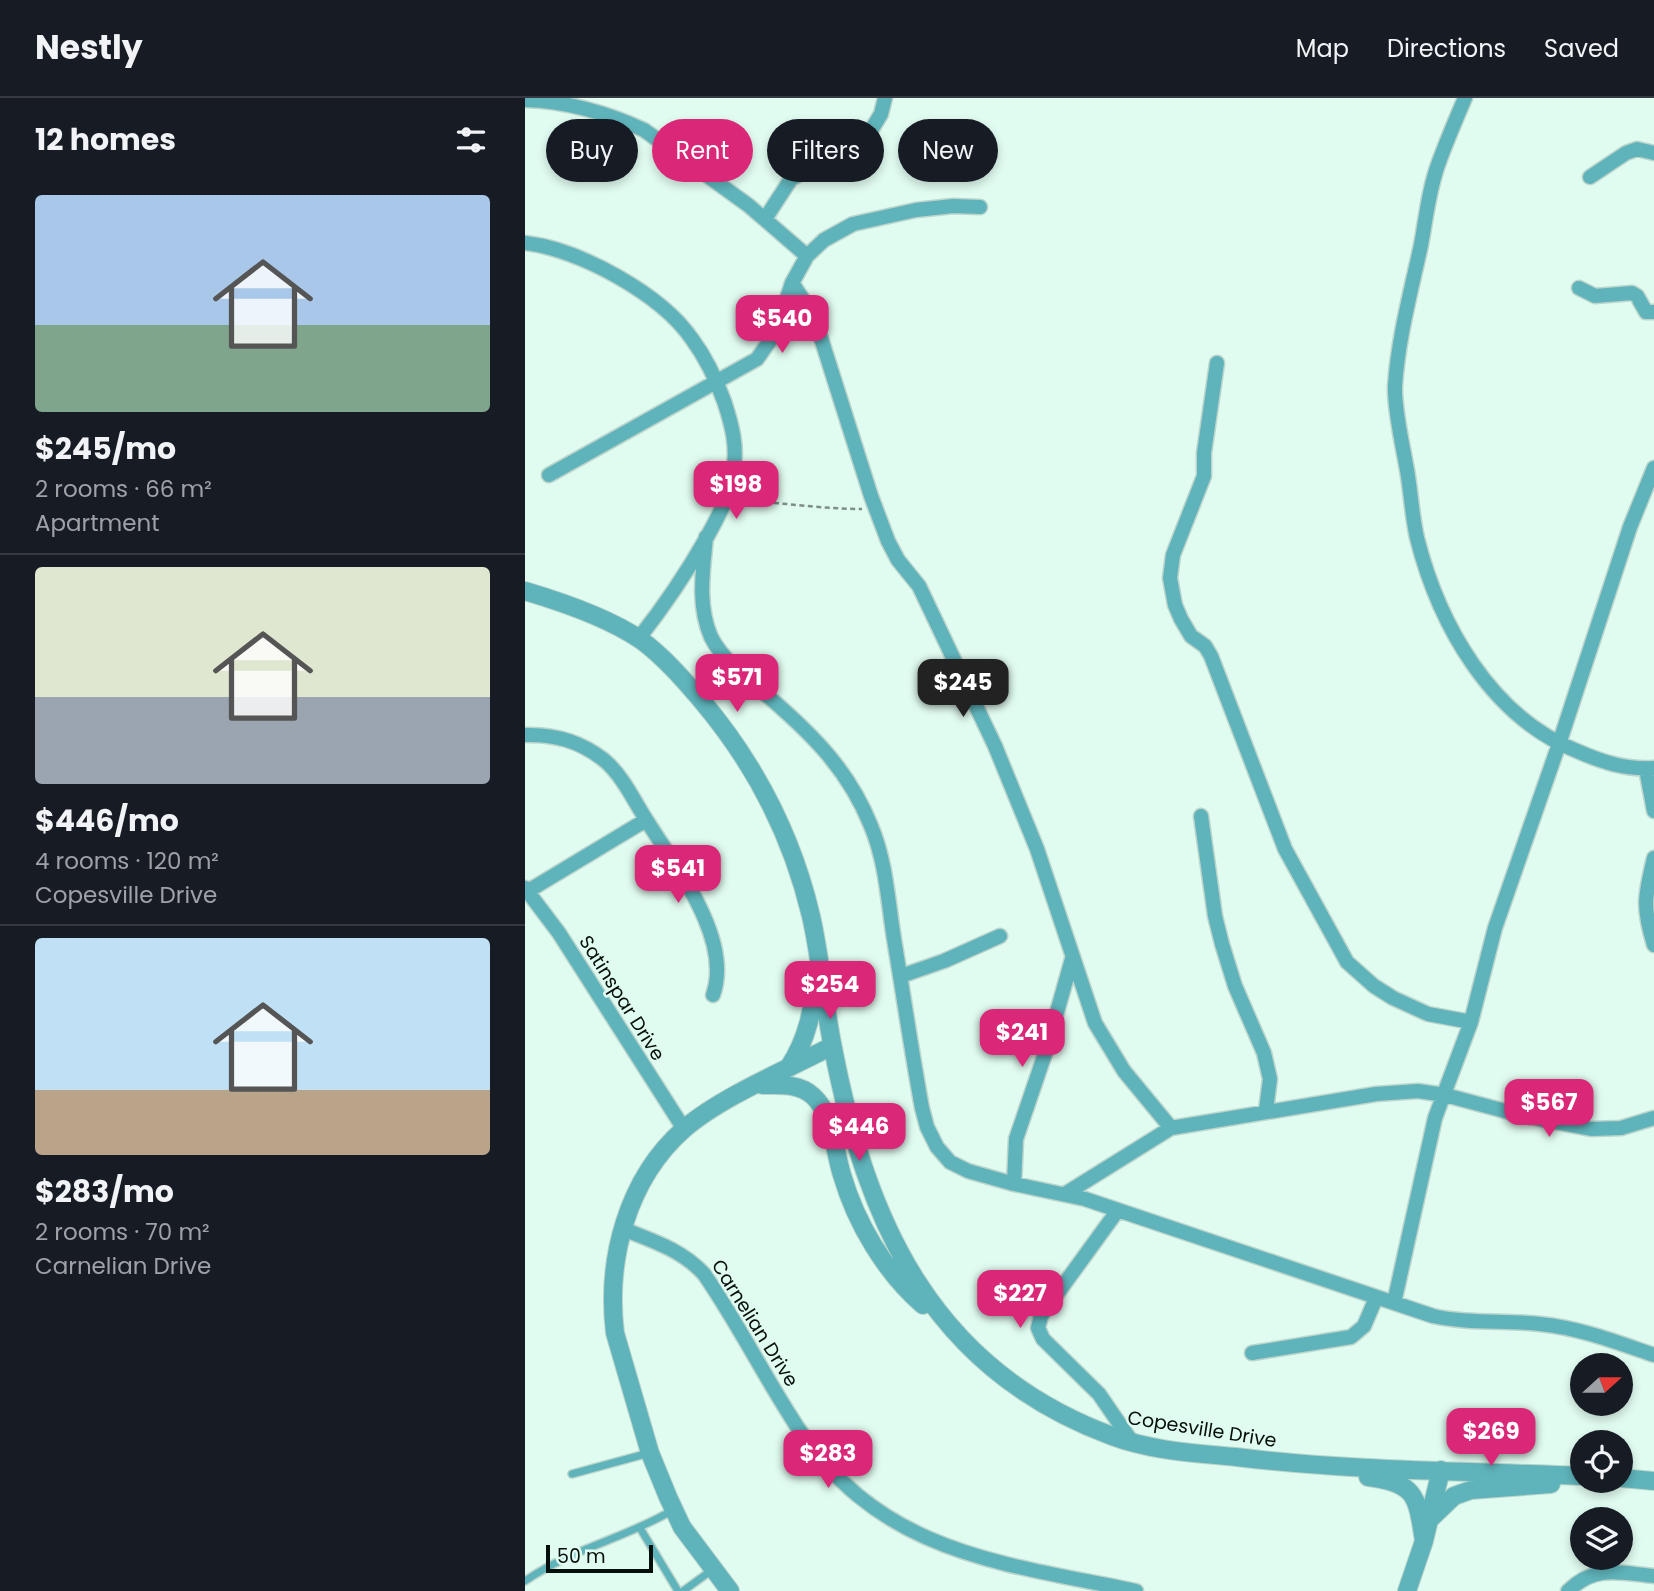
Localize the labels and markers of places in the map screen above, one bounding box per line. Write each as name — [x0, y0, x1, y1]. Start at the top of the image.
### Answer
pin: $540 — [741, 296, 823, 355]
pin: $198 — [695, 462, 777, 521]
pin: $571 — [696, 654, 778, 714]
pin: $245 — [922, 660, 1004, 719]
pin: $541 — [637, 846, 719, 905]
pin: $254 — [789, 962, 871, 1021]
pin: $241 — [981, 1010, 1063, 1069]
pin: $567 — [1508, 1080, 1590, 1139]
pin: $446 — [818, 1104, 900, 1163]
pin: $227 — [979, 1270, 1061, 1330]
pin: $269 — [1450, 1408, 1532, 1468]
pin: $283 — [787, 1430, 869, 1490]

